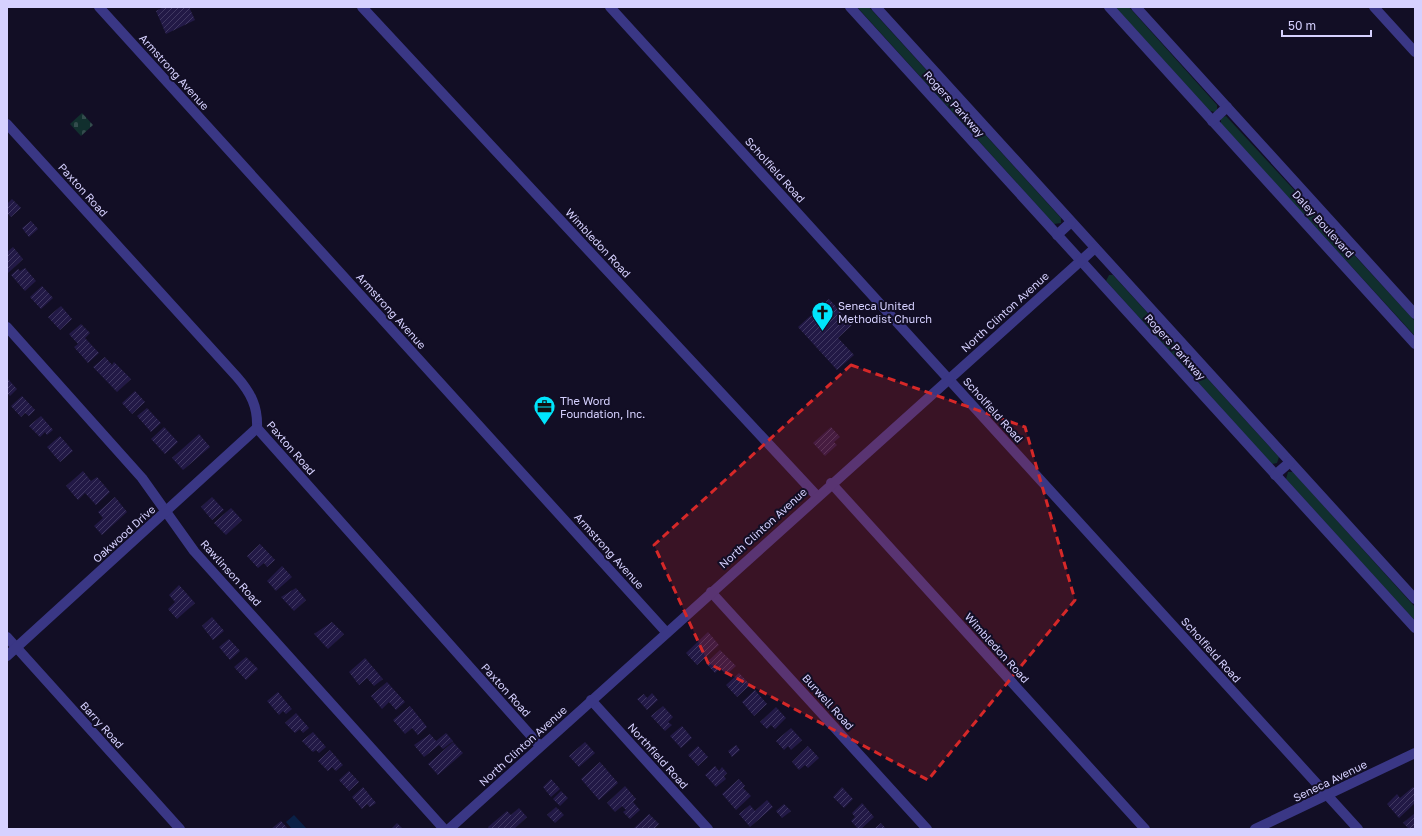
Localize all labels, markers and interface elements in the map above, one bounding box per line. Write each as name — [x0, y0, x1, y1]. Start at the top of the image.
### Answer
scale bar — [1282, 12, 1371, 38]
text: 50 m — [1288, 18, 1316, 33]
street label: Armstrong Avenue — [137, 31, 212, 112]
street label: Rogers Parkway — [921, 68, 988, 140]
street label: Scholfield Road — [743, 135, 808, 205]
street label: Paxton Road — [56, 160, 111, 219]
street label: Daley Boulevard — [1290, 188, 1357, 260]
street label: Wimbledon Road — [563, 205, 634, 280]
street label: North Clinton Avenue — [958, 269, 1051, 354]
street label: Armstrong Avenue — [354, 270, 429, 351]
church icon: Seneca United Methodist Church — [810, 299, 836, 332]
place label: Seneca United Methodist Church — [838, 299, 932, 325]
street label: Rogers Parkway — [1142, 311, 1209, 383]
street label: Scholfield Road — [961, 375, 1026, 445]
office icon: The Word Foundation, Inc. — [532, 394, 558, 427]
place label: The Word Foundation, Inc. — [560, 394, 645, 420]
street label: Paxton Road — [264, 418, 318, 477]
street label: North Clinton Avenue — [716, 485, 809, 570]
street label: Oakwood Drive — [90, 502, 158, 565]
street label: Armstrong Avenue — [572, 510, 647, 591]
street label: Rawlinson Road — [198, 537, 264, 608]
street label: Wimbledon Road — [963, 610, 1032, 685]
street label: Scholfield Road — [1179, 615, 1244, 685]
street label: Paxton Road — [479, 660, 534, 719]
street label: Burwell Road — [800, 671, 857, 732]
street label: Barry Road — [78, 699, 127, 751]
street label: North Clinton Avenue — [476, 703, 569, 788]
street label: Northfield Road — [625, 720, 691, 791]
street label: Seneca Avenue — [1291, 757, 1369, 804]

